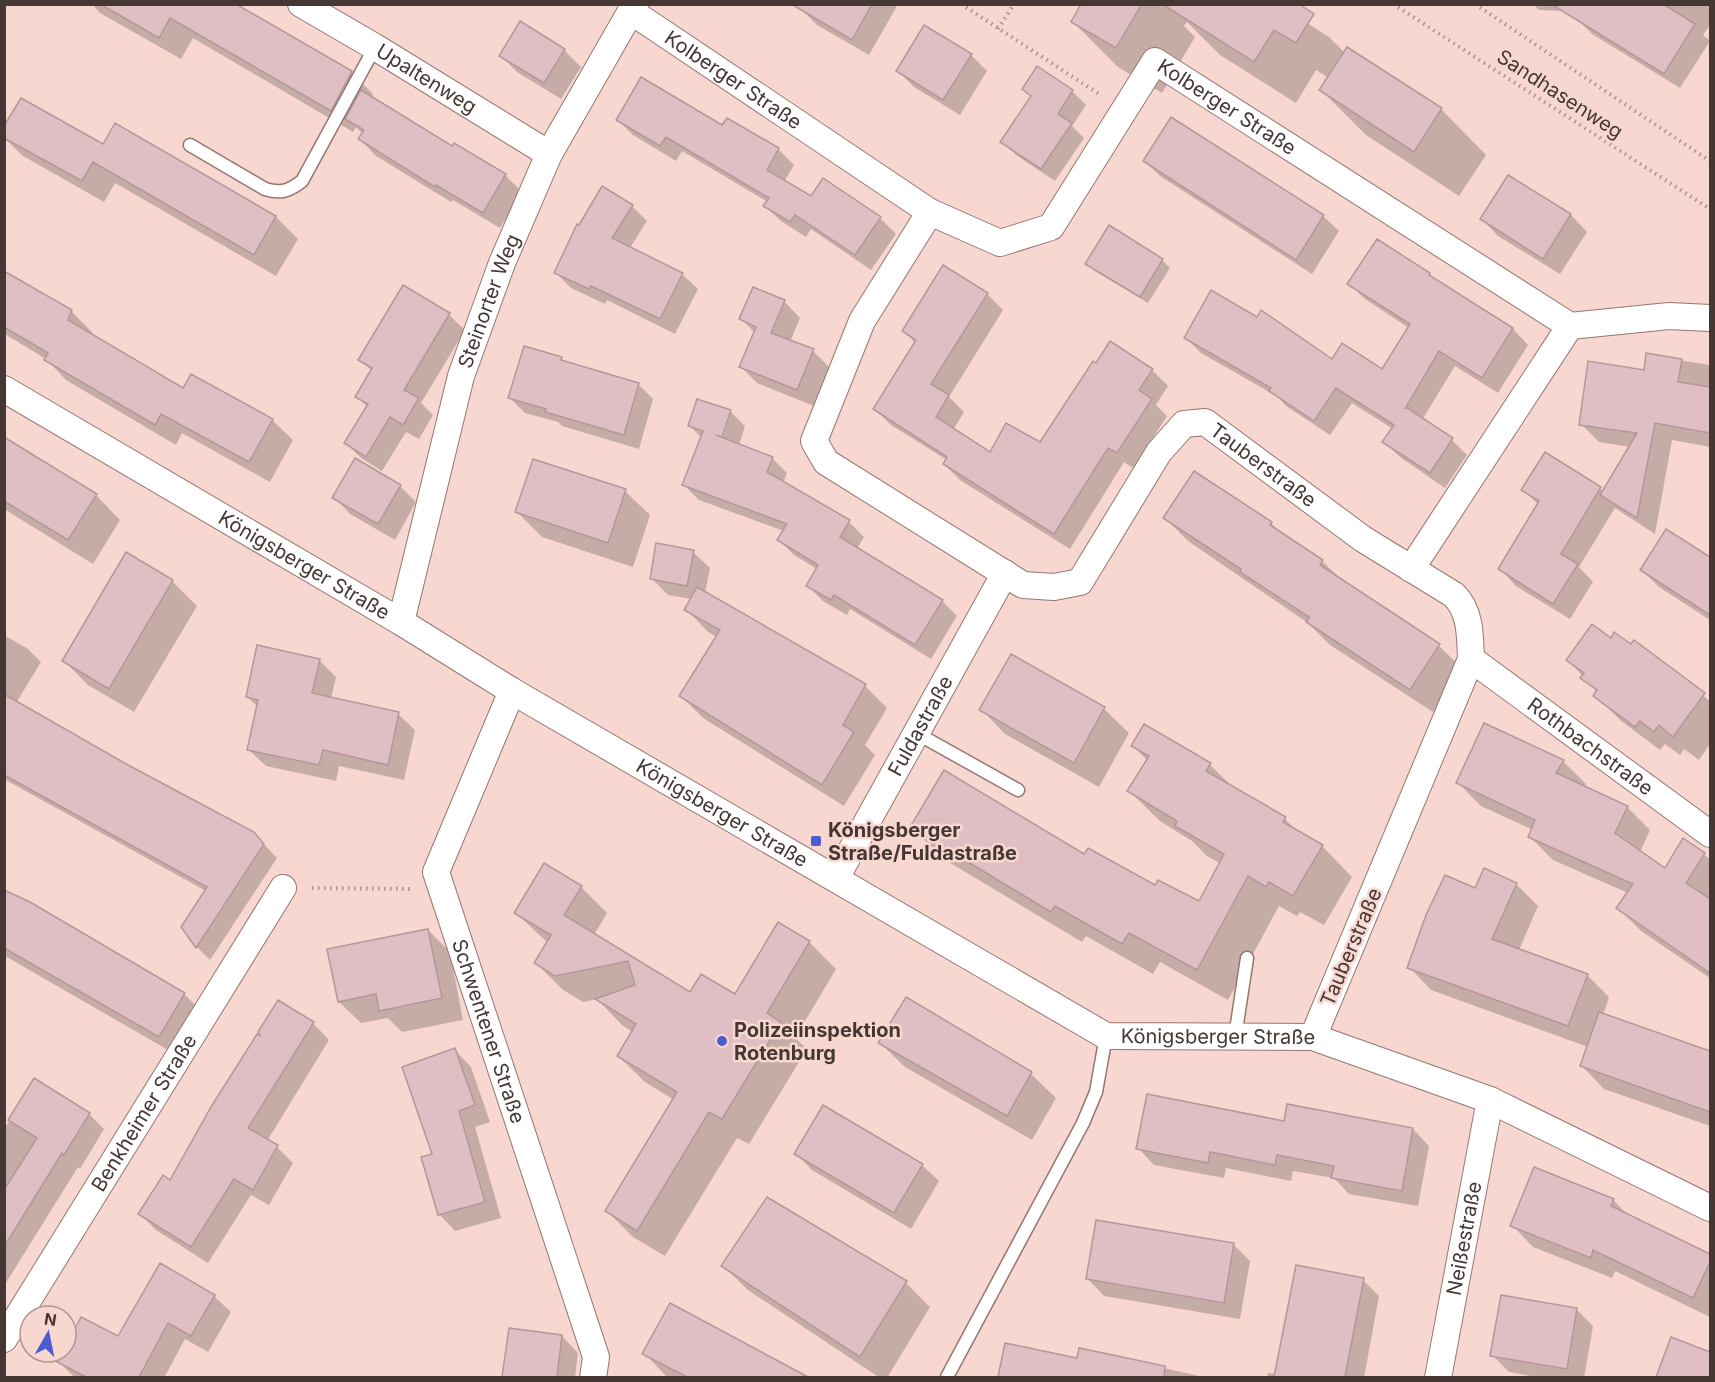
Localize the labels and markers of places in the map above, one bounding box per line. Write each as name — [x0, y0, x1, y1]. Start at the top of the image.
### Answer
place label: Königsberger Straße/Fuldastraße — [828, 818, 1017, 865]
marker: Königsberger Straße/Fuldastraße — [809, 834, 823, 848]
place label: Polizeiinspektion Rotenburg — [734, 1018, 901, 1065]
marker: Polizeiinspektion Rotenburg — [715, 1034, 729, 1048]

